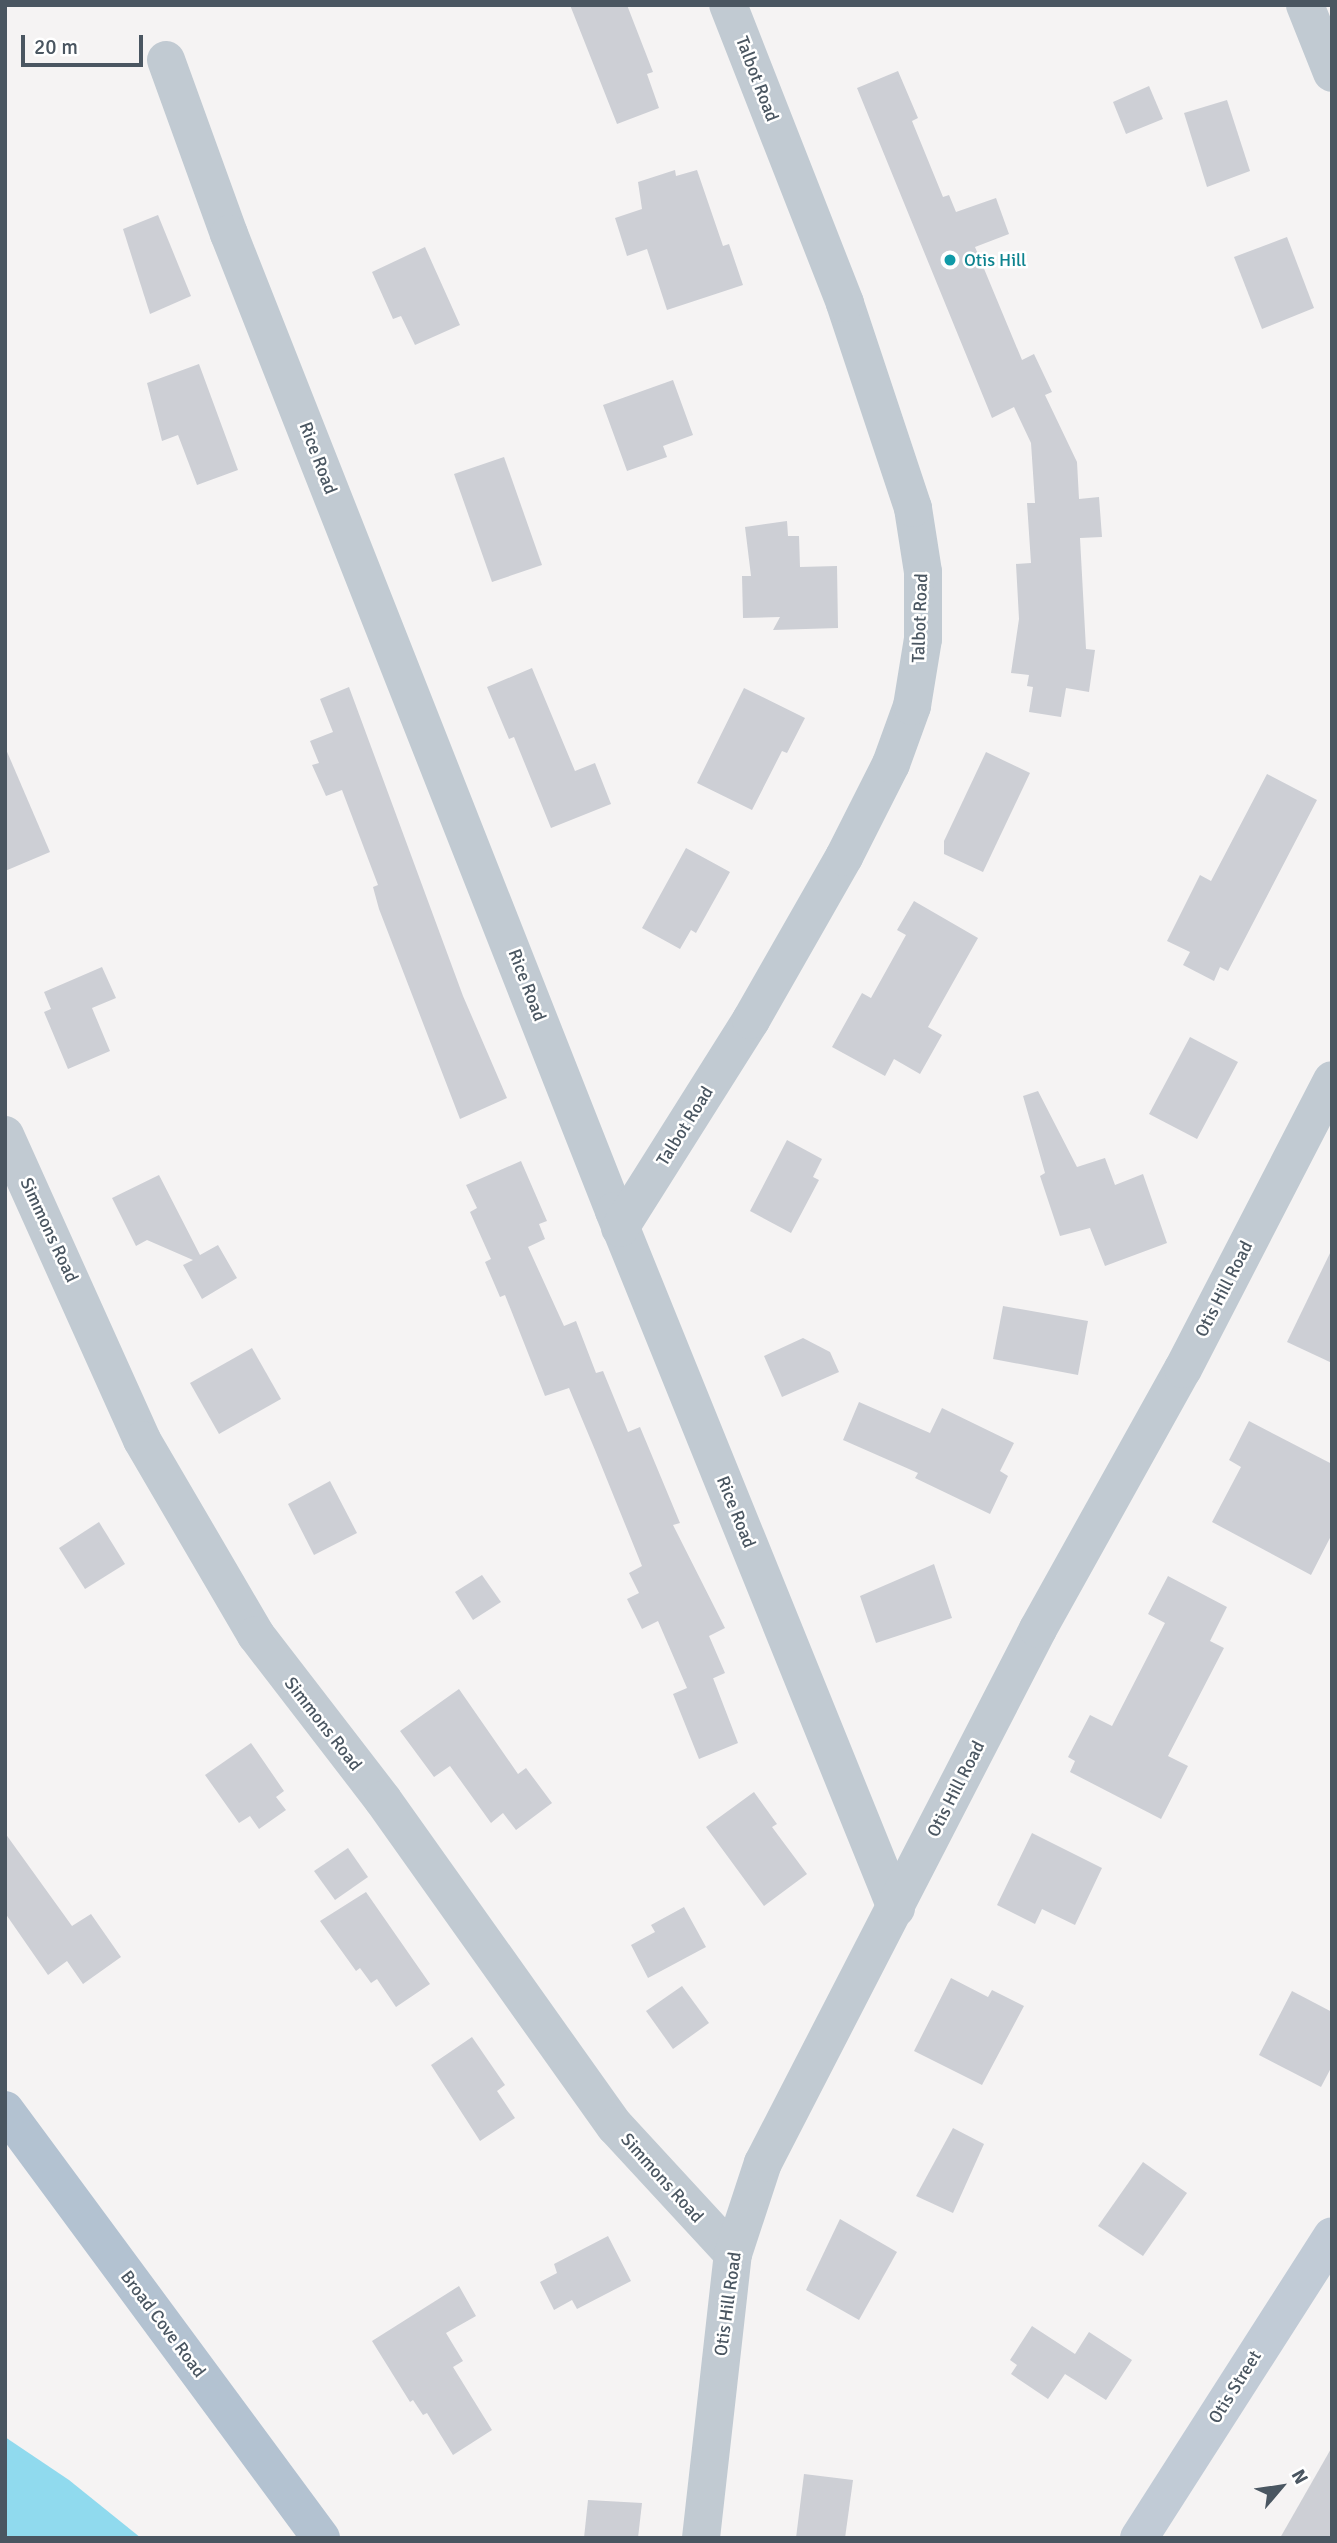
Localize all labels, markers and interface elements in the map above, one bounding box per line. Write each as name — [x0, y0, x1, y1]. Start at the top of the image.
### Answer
scale bar — [24, 21, 147, 65]
street label: Talbot Road — [731, 33, 783, 125]
text: 20 m — [34, 34, 78, 60]
place label: Otis Hill — [964, 249, 1026, 271]
marker: Otis Hill — [942, 252, 958, 268]
street label: Rice Road — [294, 419, 342, 497]
street label: Talbot Road — [908, 573, 932, 663]
street label: Rice Road — [503, 946, 551, 1024]
street label: Talbot Road — [652, 1082, 718, 1170]
street label: Simmons Road — [15, 1174, 83, 1286]
street label: Otis Hill Road — [1191, 1237, 1257, 1341]
street label: Rice Road — [712, 1473, 760, 1551]
street label: Simmons Road — [280, 1673, 366, 1775]
street label: Otis Hill Road — [923, 1737, 989, 1841]
street label: Simmons Road — [616, 2129, 708, 2227]
street label: Otis Hill Road — [710, 2251, 746, 2357]
street label: Broad Cove Road — [116, 2266, 210, 2382]
street label: Otis Street — [1204, 2347, 1266, 2427]
north arrow — [1246, 2452, 1316, 2522]
text: N — [1286, 2465, 1313, 2488]

